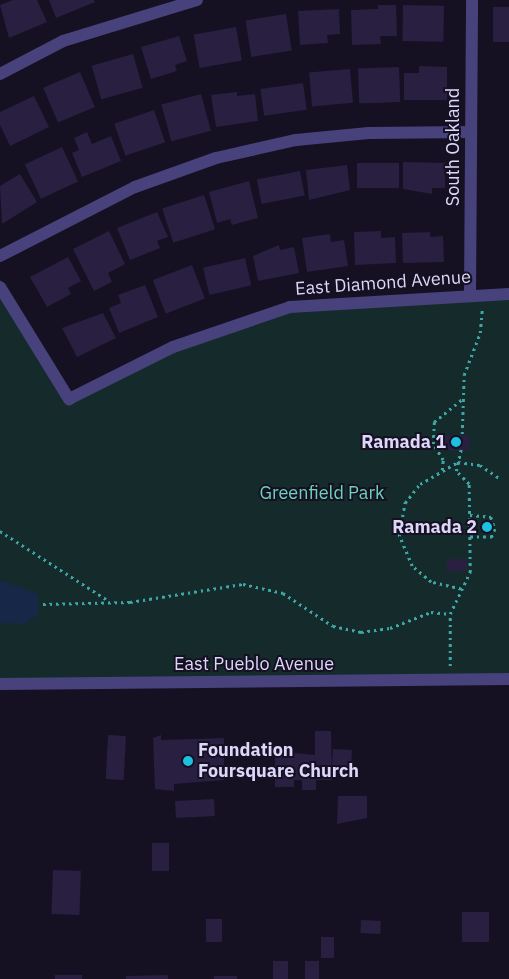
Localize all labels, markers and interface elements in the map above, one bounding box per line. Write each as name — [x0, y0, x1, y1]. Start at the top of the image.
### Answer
street label: South Oakland — [442, 88, 464, 206]
street label: East Diamond Avenue — [294, 266, 472, 300]
place label: Ramada 1 — [361, 431, 446, 453]
marker: Ramada 1 — [450, 436, 462, 448]
park label: Greenfield Park — [259, 482, 385, 504]
place label: Ramada 2 — [392, 516, 477, 538]
marker: Ramada 2 — [481, 521, 493, 533]
street label: East Pueblo Avenue — [174, 653, 334, 675]
place label: Foundation Foursquare Church — [198, 740, 359, 782]
marker: Foundation Foursquare Church — [182, 755, 194, 767]

